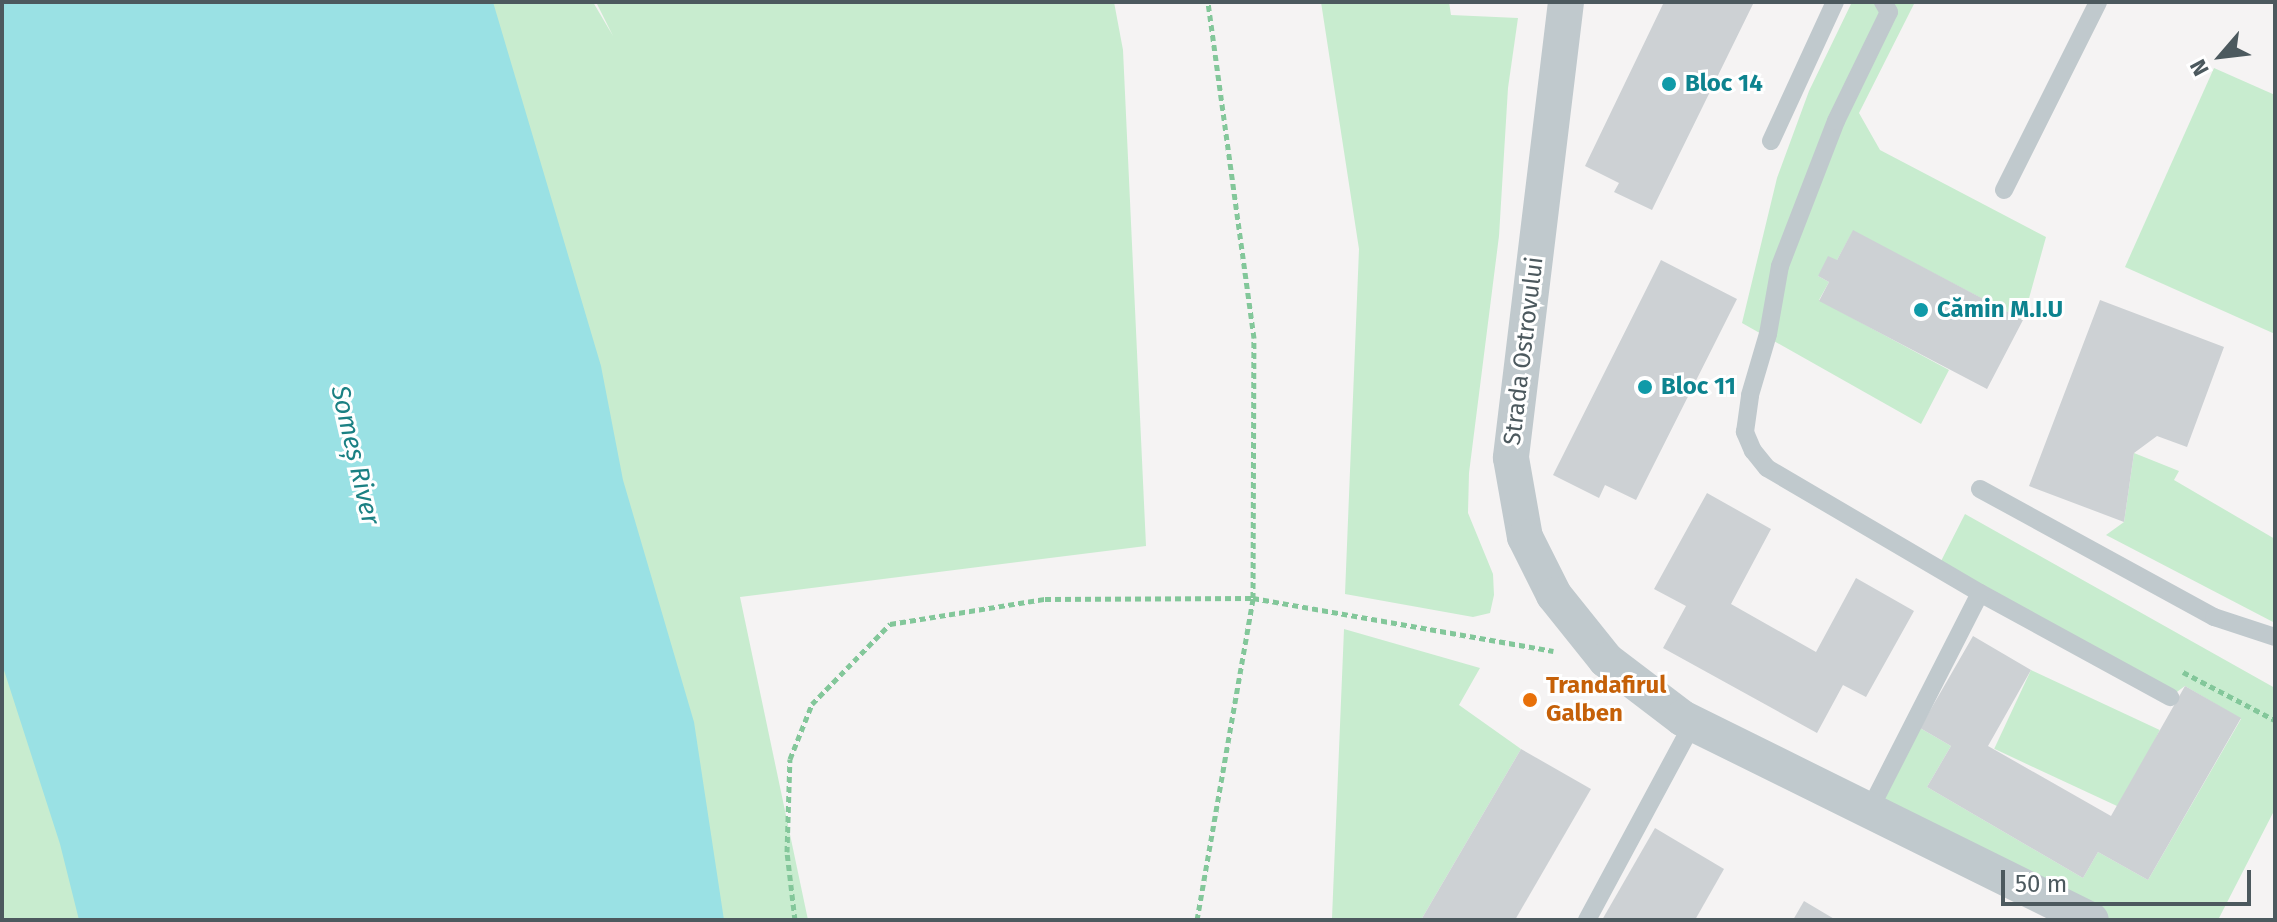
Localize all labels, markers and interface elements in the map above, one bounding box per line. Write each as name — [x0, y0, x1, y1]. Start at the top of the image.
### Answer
north arrow — [2181, 16, 2261, 96]
text: N — [2184, 55, 2215, 80]
place label: Bloc 14 — [1685, 70, 1763, 98]
marker: Bloc 14 — [1660, 75, 1678, 93]
street label: Strada Ostrovului — [1498, 255, 1550, 447]
place label: Cămin M.I.U — [1937, 296, 2063, 324]
marker: Cămin M.I.U — [1912, 301, 1930, 319]
place label: Bloc 11 — [1661, 373, 1736, 401]
marker: Bloc 11 — [1636, 378, 1654, 396]
water label: Someș River — [324, 382, 386, 528]
place label: Trandafirul Galben — [1546, 672, 1666, 728]
marker: Trandafirul Galben — [1521, 691, 1539, 709]
scale bar — [2005, 854, 2255, 904]
text: 50 m — [2015, 870, 2067, 898]

